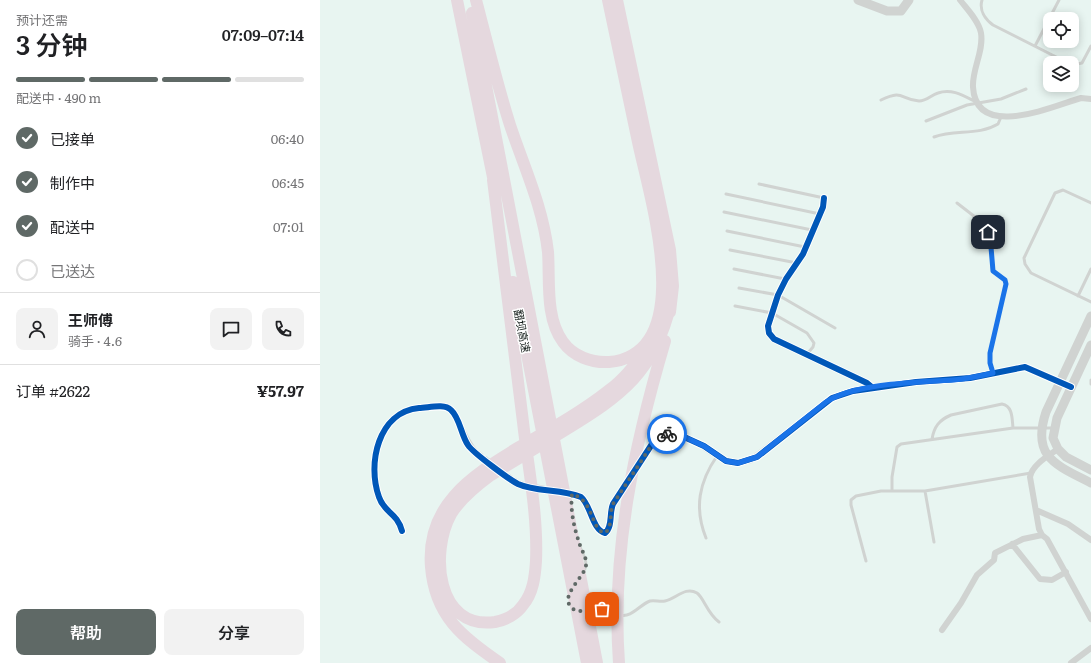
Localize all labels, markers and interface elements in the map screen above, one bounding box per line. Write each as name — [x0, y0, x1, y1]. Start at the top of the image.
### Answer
text: 预计还需 — [16, 10, 68, 29]
map controls — [1043, 12, 1079, 92]
button: locate — [1043, 12, 1079, 48]
text: 07:09–07:14 — [222, 23, 304, 46]
text: 3 分钟 — [16, 24, 88, 63]
button: layers — [1043, 56, 1079, 92]
text: 配送中 · 490 m — [16, 88, 101, 107]
icon: check — [16, 127, 38, 149]
text: 已接单 — [50, 127, 95, 150]
text: 06:40 — [271, 129, 304, 148]
icon: check — [16, 171, 38, 193]
text: 制作中 — [50, 171, 95, 194]
text: 06:45 — [272, 173, 304, 192]
icon: check — [16, 215, 38, 237]
text: 配送中 — [50, 215, 95, 238]
pin — [971, 215, 1005, 249]
text: 07:01 — [273, 217, 304, 236]
icon: home — [977, 221, 999, 243]
text: 已送达 — [50, 259, 95, 282]
button: person — [16, 308, 58, 350]
text: 王师傅 — [68, 308, 113, 331]
button: chat — [210, 308, 252, 350]
button: phone — [262, 308, 304, 350]
street label: 翻坝高速 — [511, 308, 535, 354]
text: 骑手 · 4.6 — [68, 331, 122, 350]
text: 订单 #2622 — [16, 379, 90, 402]
text: ¥57.97 — [257, 379, 304, 402]
courier — [647, 414, 687, 454]
icon: bike — [656, 423, 678, 445]
pin — [585, 592, 619, 626]
icon: bag — [591, 598, 613, 620]
button: 帮助 — [16, 609, 156, 655]
button: 分享 — [164, 609, 304, 655]

